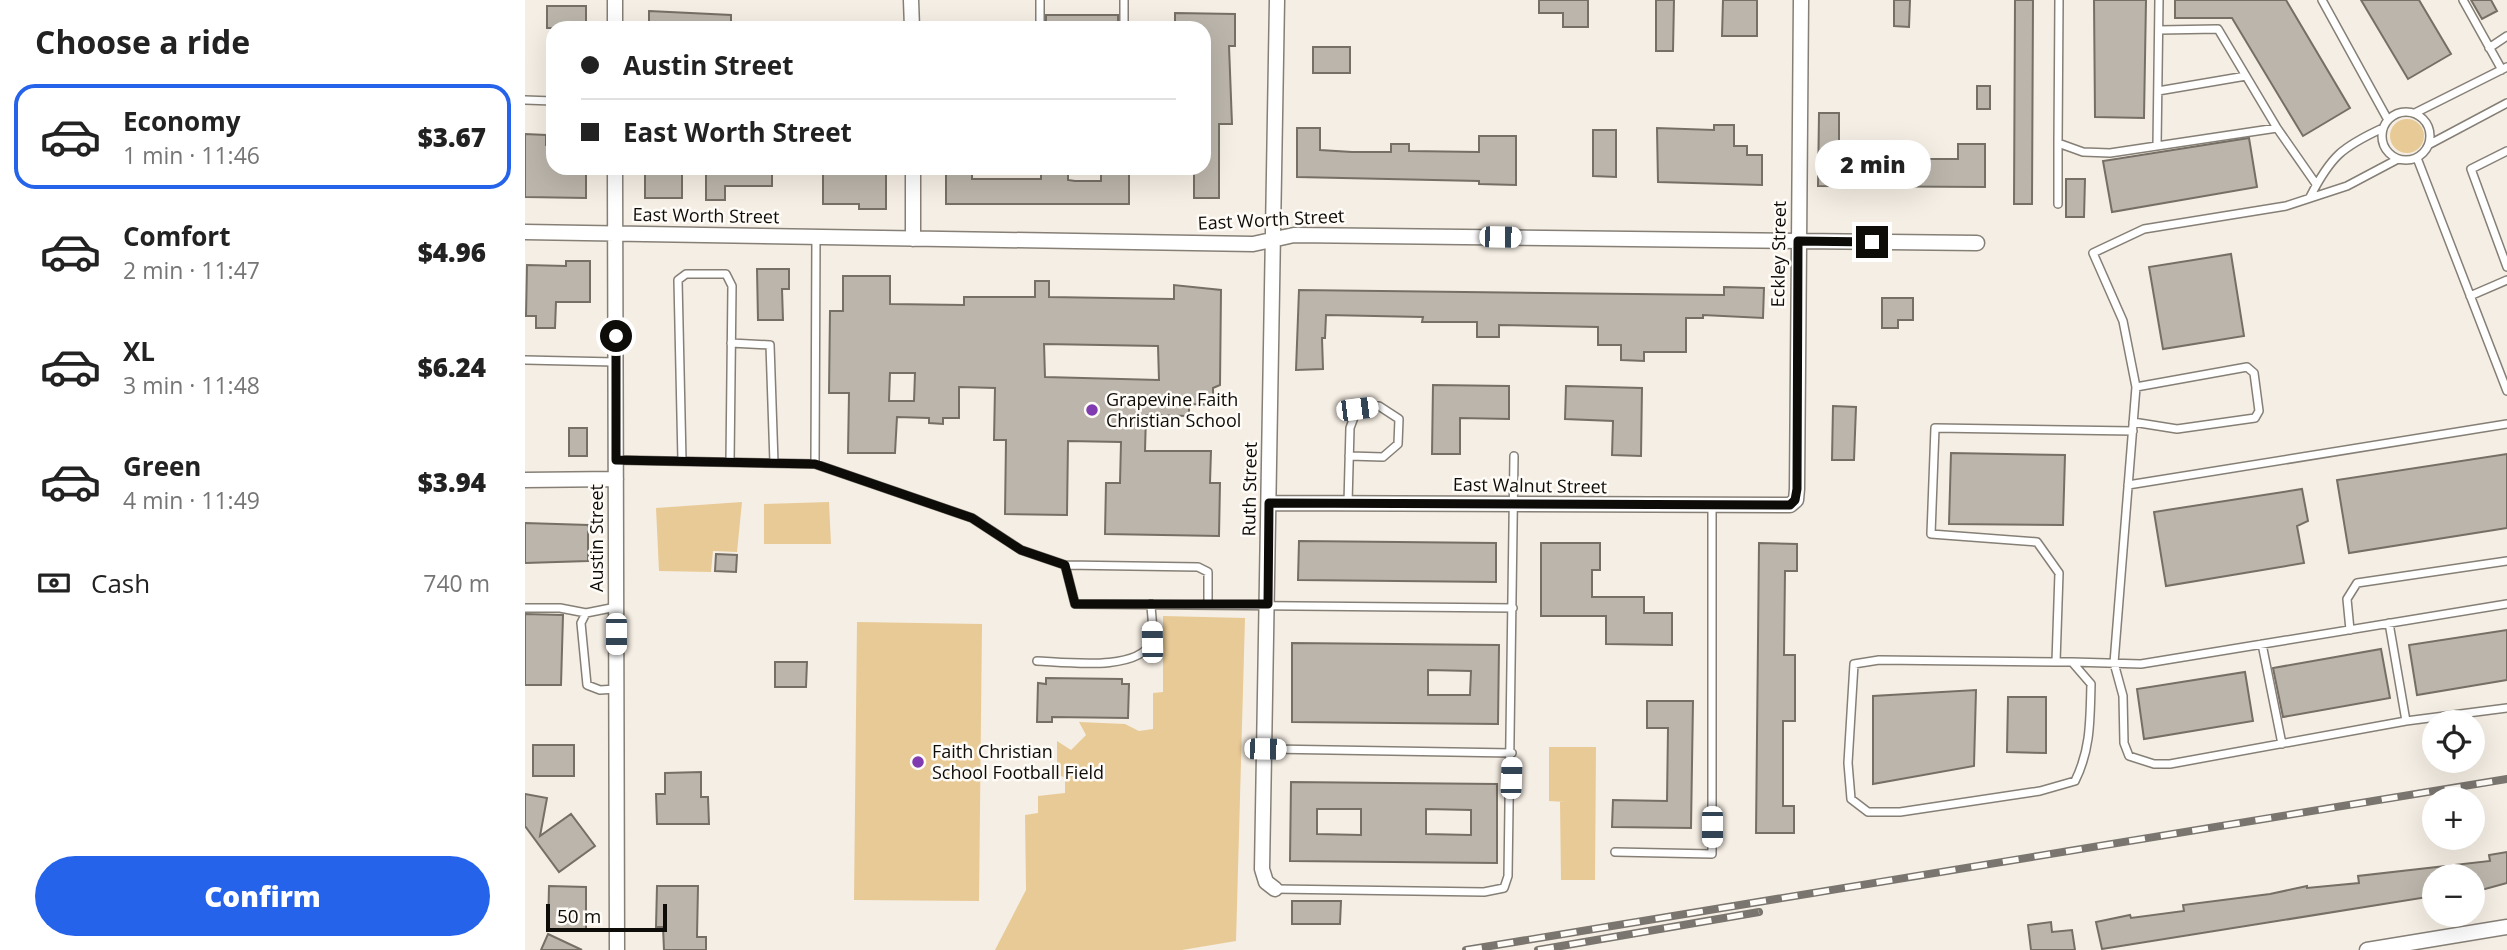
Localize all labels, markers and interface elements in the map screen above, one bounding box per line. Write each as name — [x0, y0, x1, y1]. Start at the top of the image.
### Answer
text: Choose a ride — [35, 20, 250, 63]
text: Austin Street — [623, 47, 793, 83]
text: Economy — [123, 103, 241, 139]
icon: car — [39, 105, 102, 168]
text: East Worth Street — [623, 114, 852, 150]
text: $3.67 — [418, 119, 486, 155]
text: 1 min · 11:46 — [123, 139, 260, 171]
callout: 2 min — [1814, 140, 1930, 190]
text: 2 min — [1840, 148, 1906, 180]
street label: Eckley Street — [1765, 200, 1791, 308]
street label: East Worth Street — [632, 202, 780, 228]
street label: East Worth Street — [1197, 203, 1345, 235]
text: Comfort — [123, 218, 230, 254]
icon: car — [39, 220, 102, 283]
car — [1479, 226, 1522, 248]
route end — [1856, 226, 1888, 258]
text: $4.96 — [418, 234, 486, 270]
text: 2 min · 11:47 — [123, 254, 260, 286]
route start — [600, 320, 632, 352]
text: XL — [123, 333, 155, 369]
icon: car — [39, 335, 102, 398]
text: $6.24 — [418, 349, 486, 385]
text: 3 min · 11:48 — [123, 369, 260, 401]
place label: Grapevine Faith Christian School — [1106, 387, 1241, 432]
car — [1335, 396, 1380, 422]
marker: Grapevine Faith Christian School — [1084, 402, 1100, 418]
street label: Ruth Street — [1236, 441, 1262, 536]
text: Green — [123, 448, 201, 484]
icon: car — [39, 450, 102, 513]
text: $3.94 — [418, 464, 486, 500]
street label: East Walnut Street — [1453, 472, 1607, 498]
text: 4 min · 11:49 — [123, 484, 260, 516]
street label: Austin Street — [584, 484, 608, 592]
icon: cash — [35, 564, 73, 602]
text: Cash — [91, 565, 150, 601]
text: 740 m — [423, 567, 490, 599]
car — [606, 613, 627, 655]
car — [1142, 621, 1163, 663]
map controls — [2422, 710, 2485, 927]
button: locate — [2422, 710, 2485, 773]
car — [1244, 738, 1287, 760]
place label: Faith Christian School Football Field — [932, 739, 1104, 784]
marker: Faith Christian School Football Field — [910, 754, 926, 770]
car — [1500, 757, 1523, 799]
button: + — [2422, 787, 2485, 850]
car — [1702, 806, 1723, 848]
button: Confirm — [35, 856, 490, 936]
button: − — [2422, 864, 2485, 927]
scale bar — [546, 901, 667, 933]
text: 50 m — [557, 903, 601, 929]

